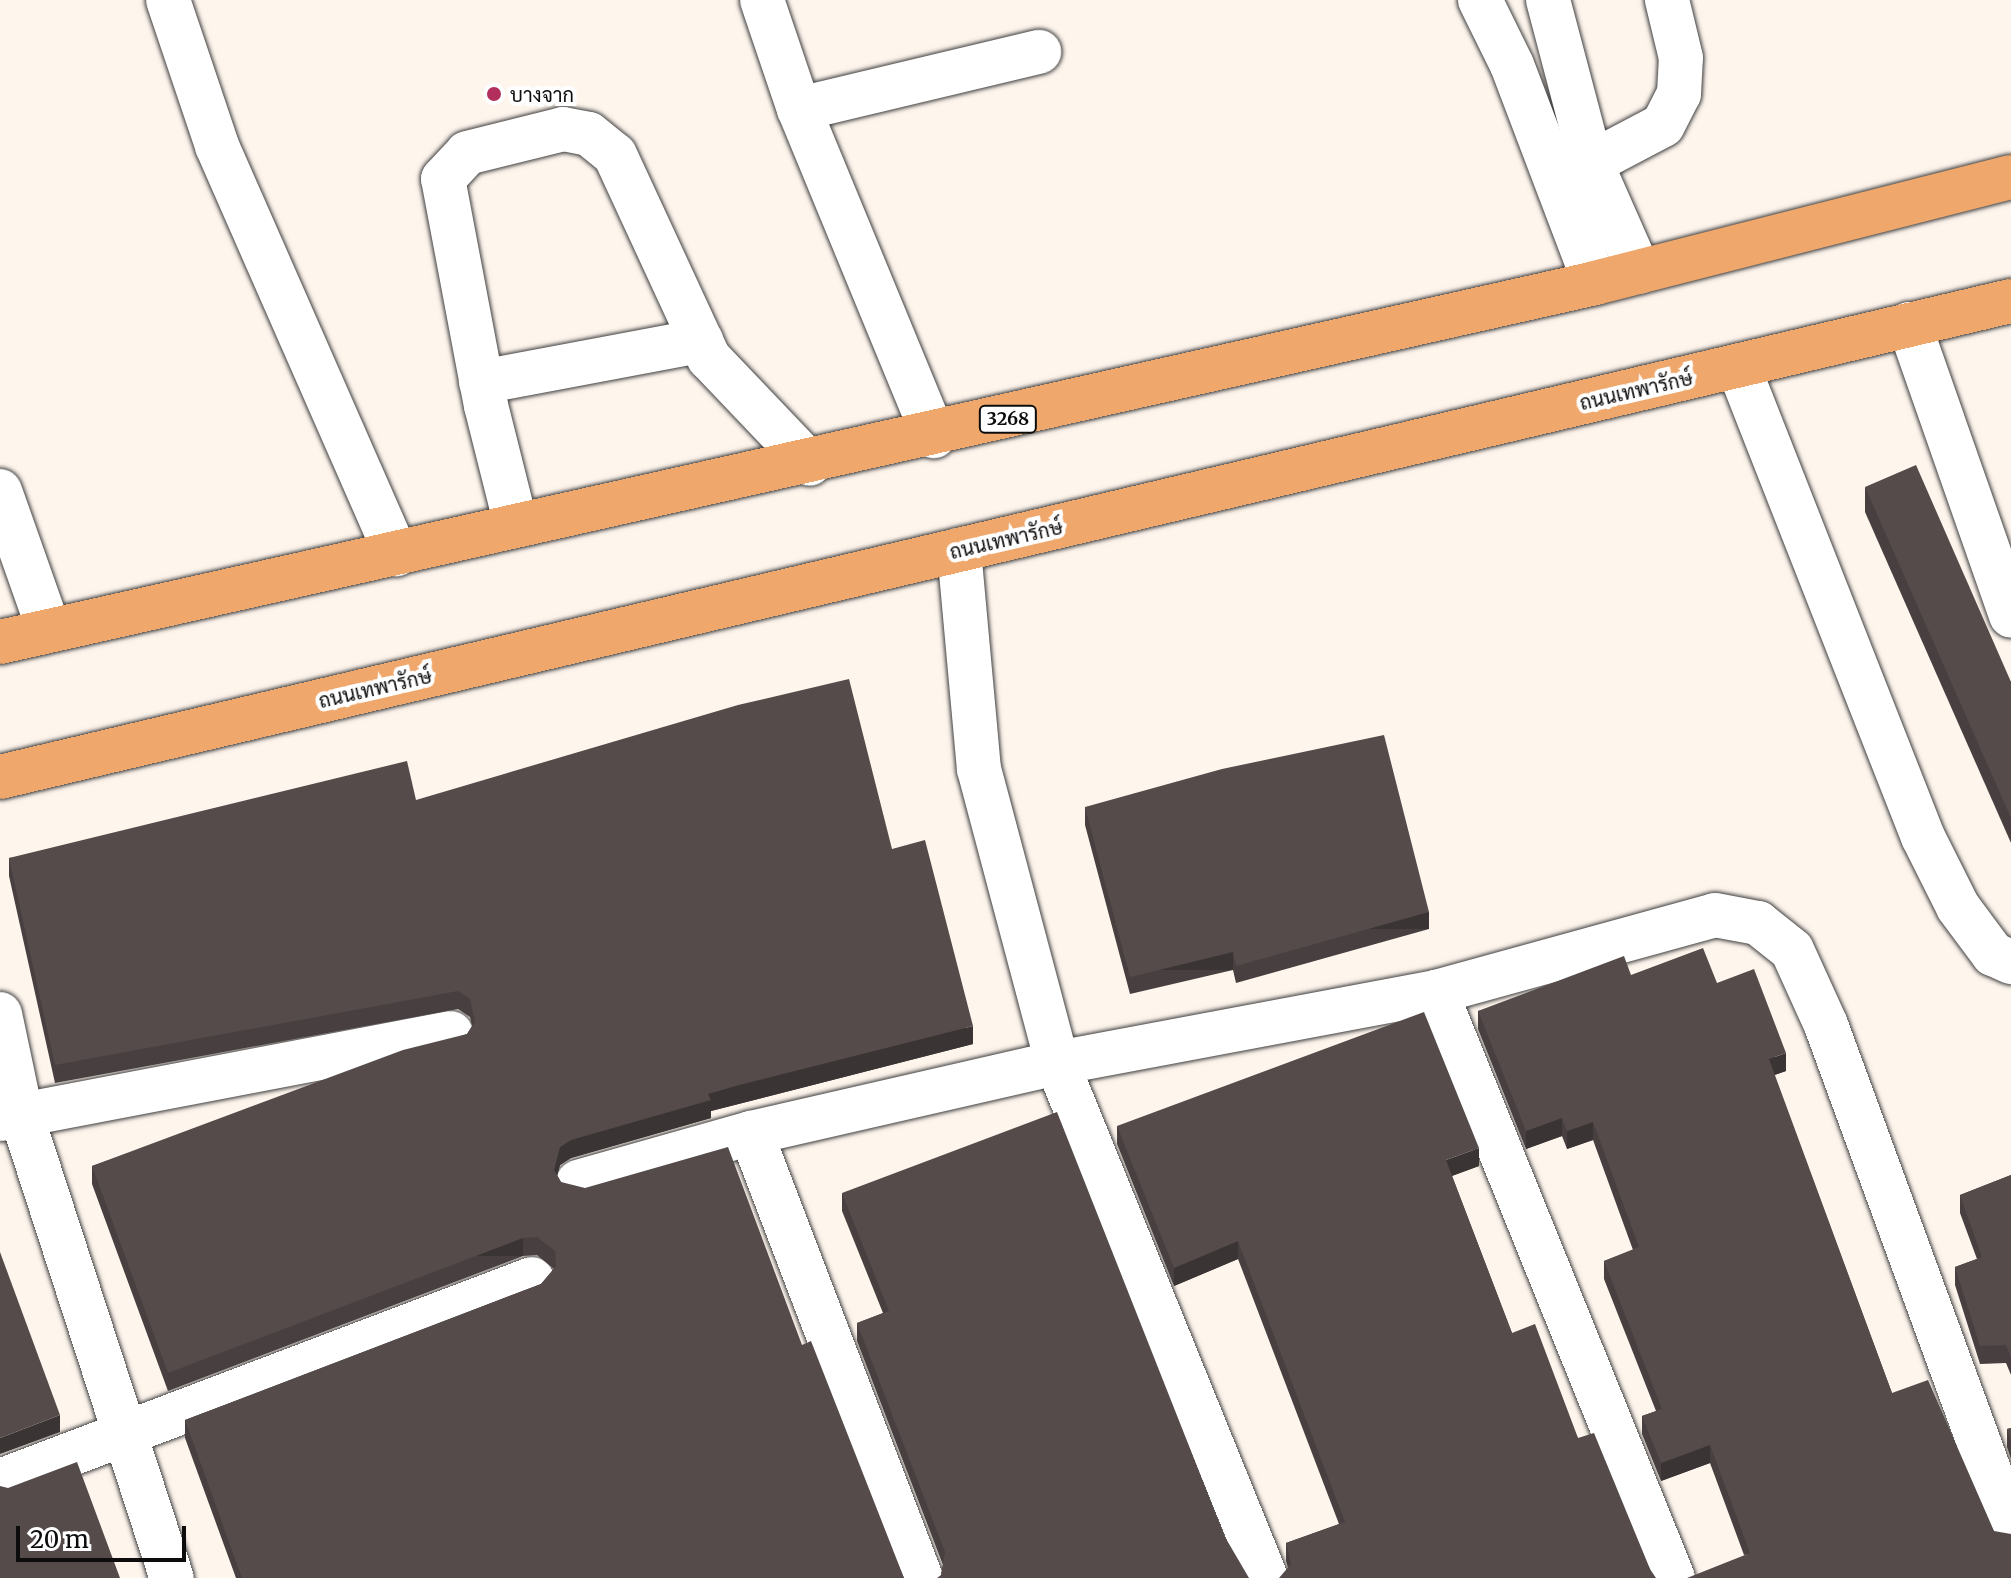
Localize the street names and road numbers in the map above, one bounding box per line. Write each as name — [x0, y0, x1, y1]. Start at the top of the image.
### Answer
street label: ถนนเทพารักษ์ — [1577, 365, 1695, 415]
road number: 3268 — [978, 405, 1038, 433]
street label: ถนนเทพารักษ์ — [947, 514, 1065, 564]
street label: ถนนเทพารักษ์ — [316, 663, 434, 713]

